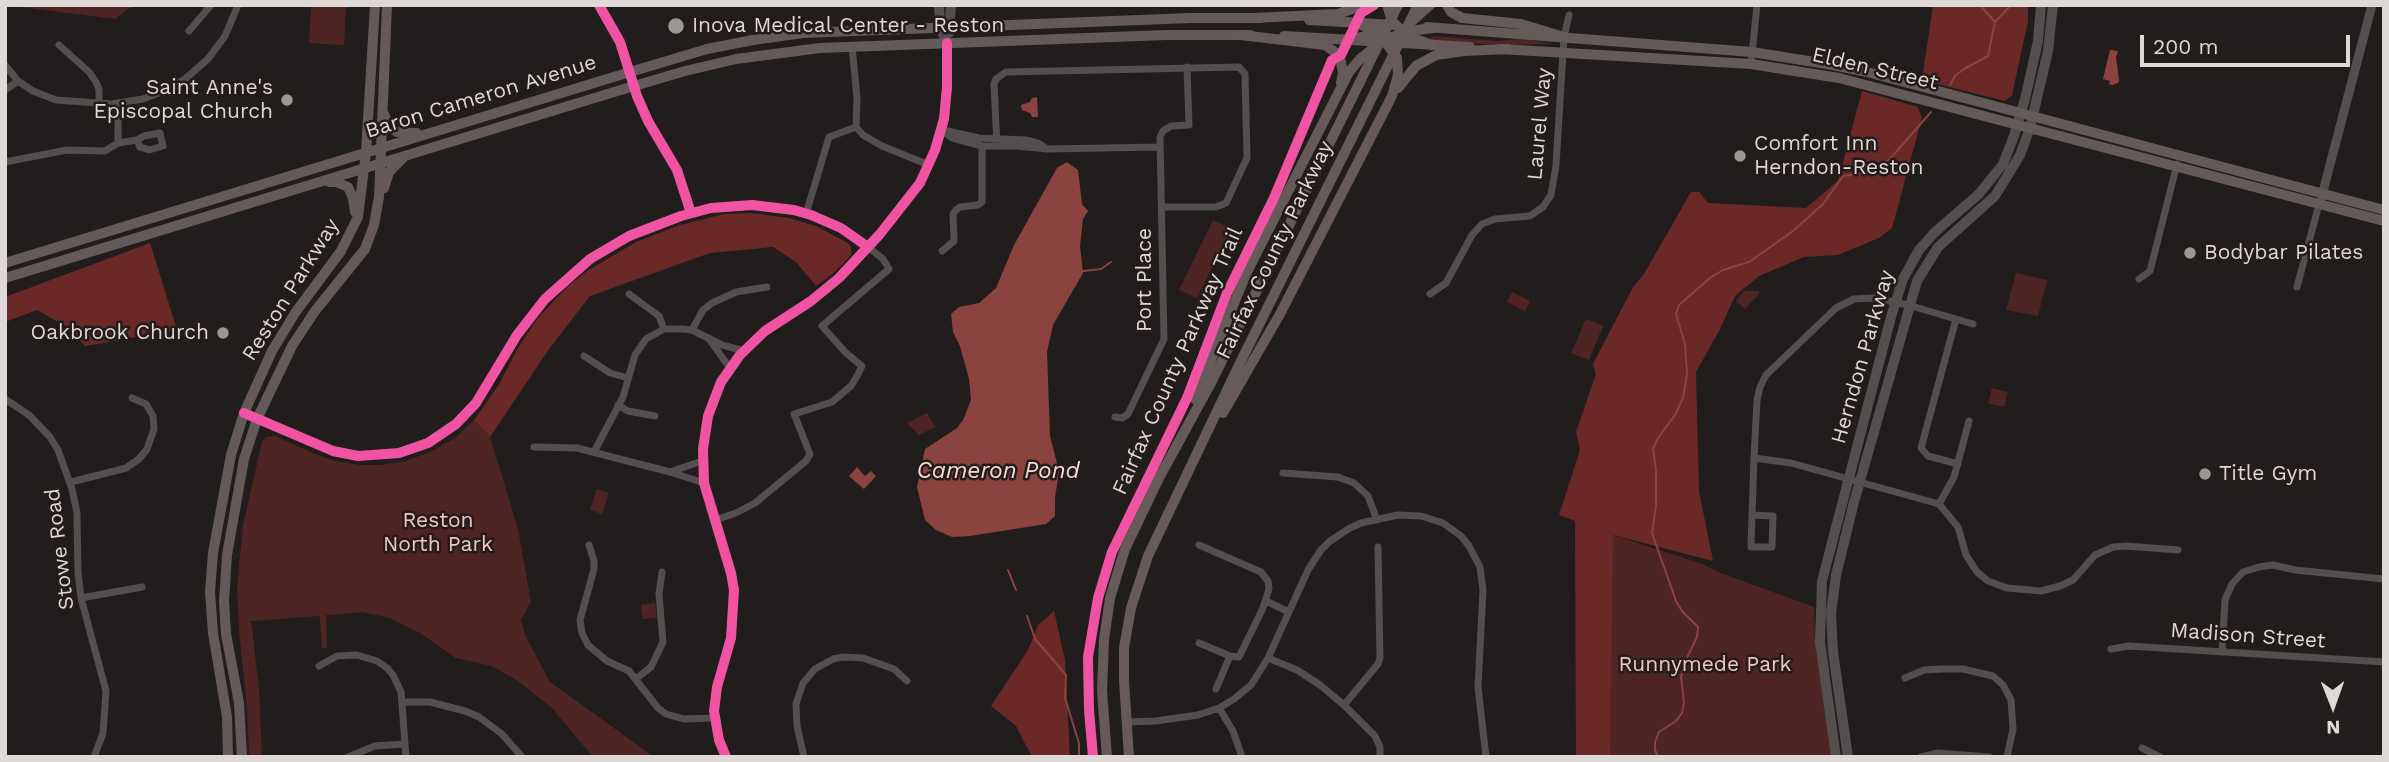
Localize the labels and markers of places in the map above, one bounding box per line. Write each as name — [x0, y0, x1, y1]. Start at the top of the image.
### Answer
place label: Inova Medical Center - Reston — [692, 13, 1004, 39]
marker: Inova Medical Center - Reston — [666, 16, 686, 36]
place label: Saint Anne's Episcopal Church — [93, 75, 273, 125]
marker: Saint Anne's Episcopal Church — [279, 92, 295, 108]
place label: Comfort Inn Herndon-Reston — [1754, 131, 1924, 181]
marker: Comfort Inn Herndon-Reston — [1732, 148, 1748, 164]
place label: Bodybar Pilates — [2204, 240, 2363, 266]
marker: Bodybar Pilates — [2182, 245, 2198, 261]
place label: Oakbrook Church — [30, 320, 209, 346]
marker: Oakbrook Church — [215, 325, 231, 341]
place label: Title Gym — [2219, 461, 2317, 487]
marker: Title Gym — [2197, 466, 2213, 482]

